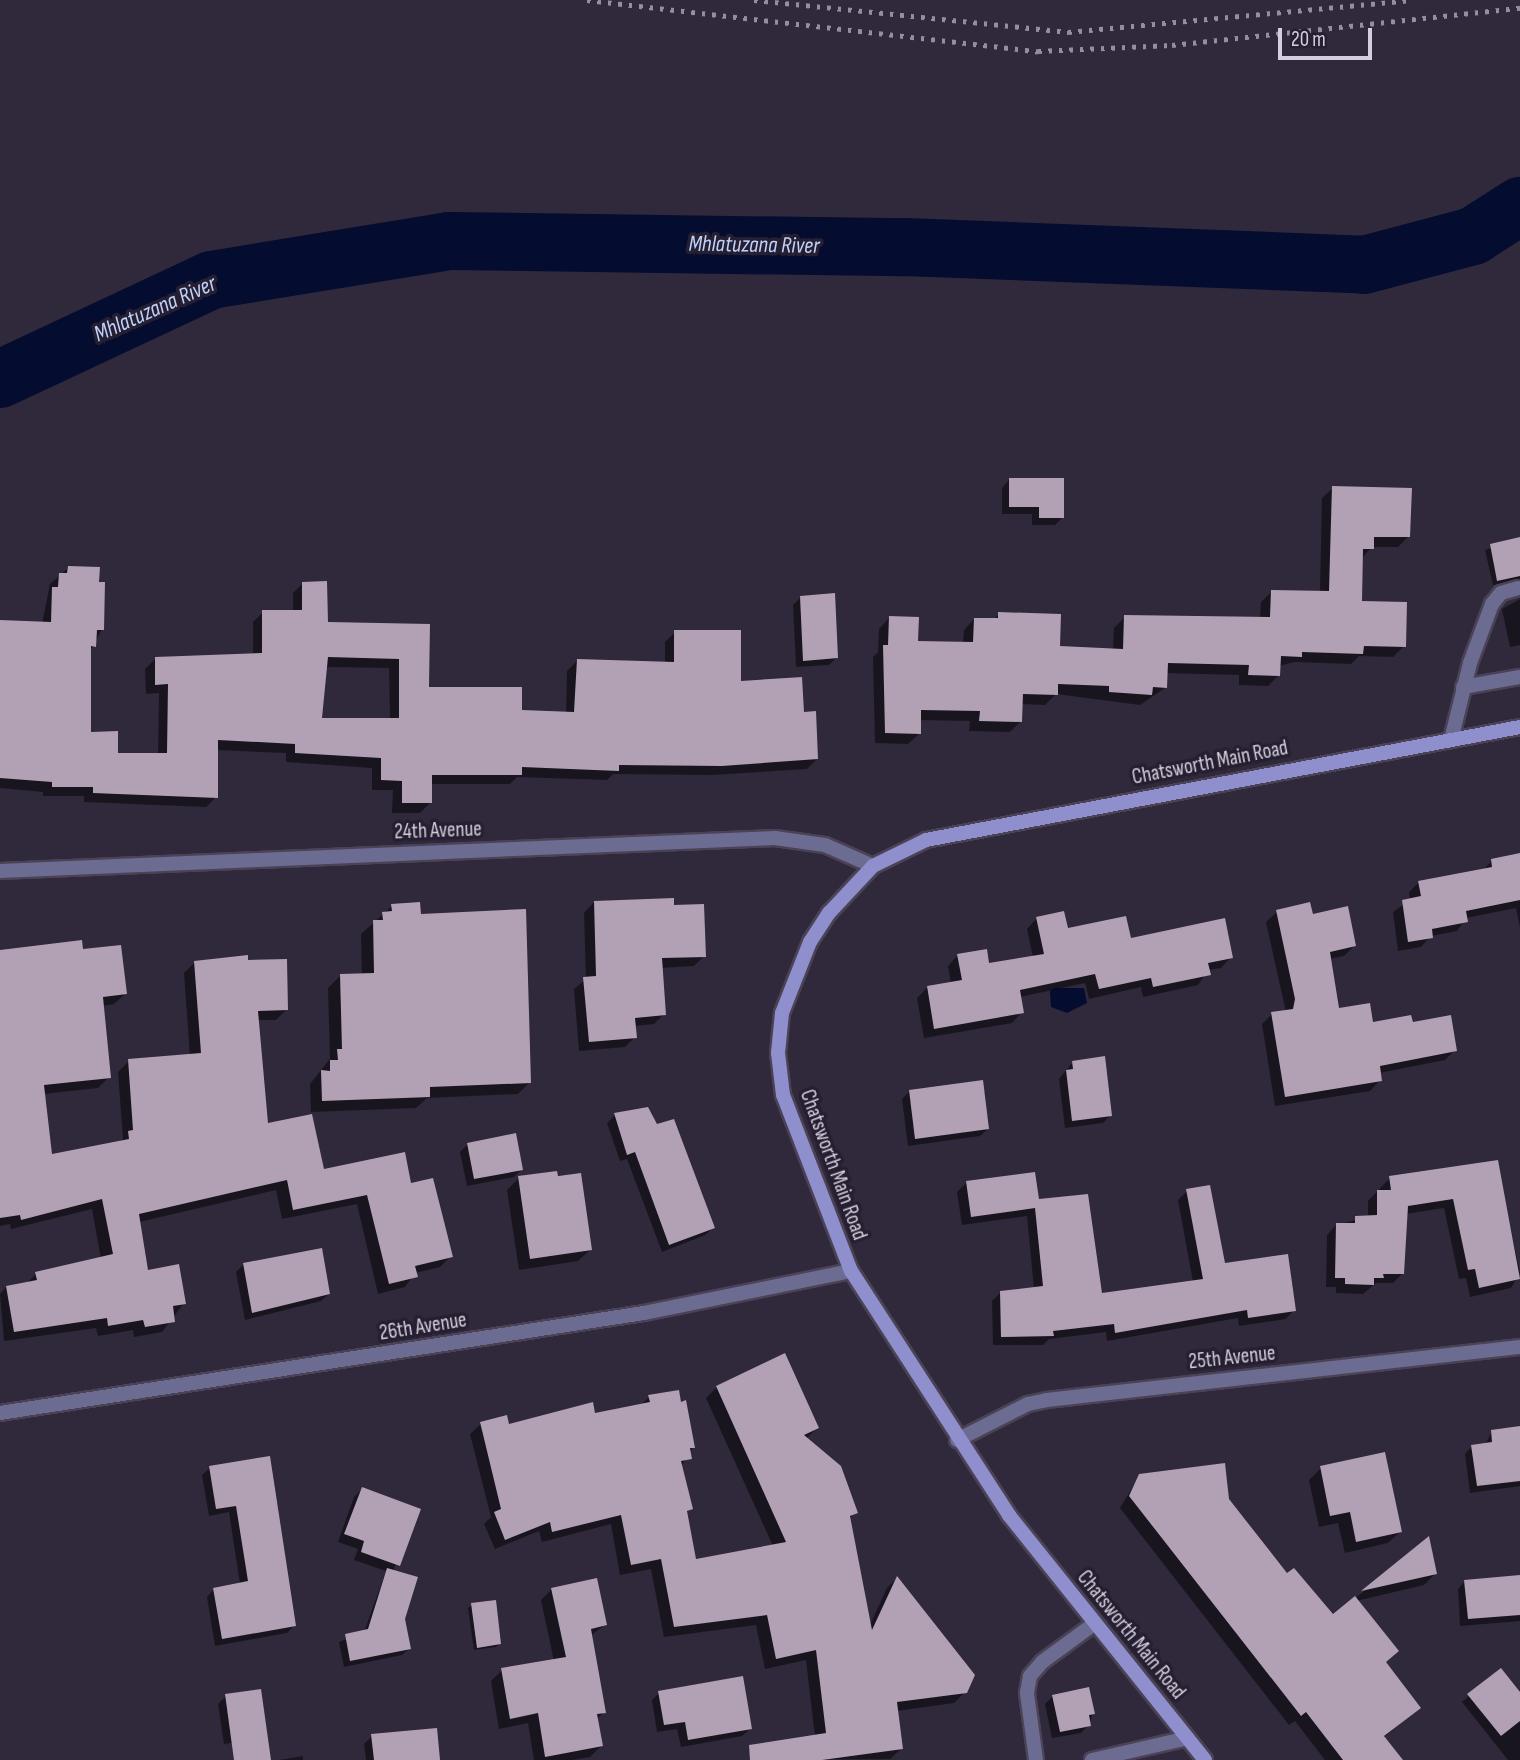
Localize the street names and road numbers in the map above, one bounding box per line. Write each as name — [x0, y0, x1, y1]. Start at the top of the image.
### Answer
street label: Chatsworth Main Road — [1130, 736, 1290, 790]
street label: 24th Avenue — [394, 817, 482, 845]
street label: Chatsworth Main Road — [794, 1086, 872, 1244]
street label: 26th Avenue — [378, 1308, 468, 1346]
street label: 25th Avenue — [1187, 1341, 1277, 1375]
street label: Chatsworth Main Road — [1071, 1566, 1191, 1704]

